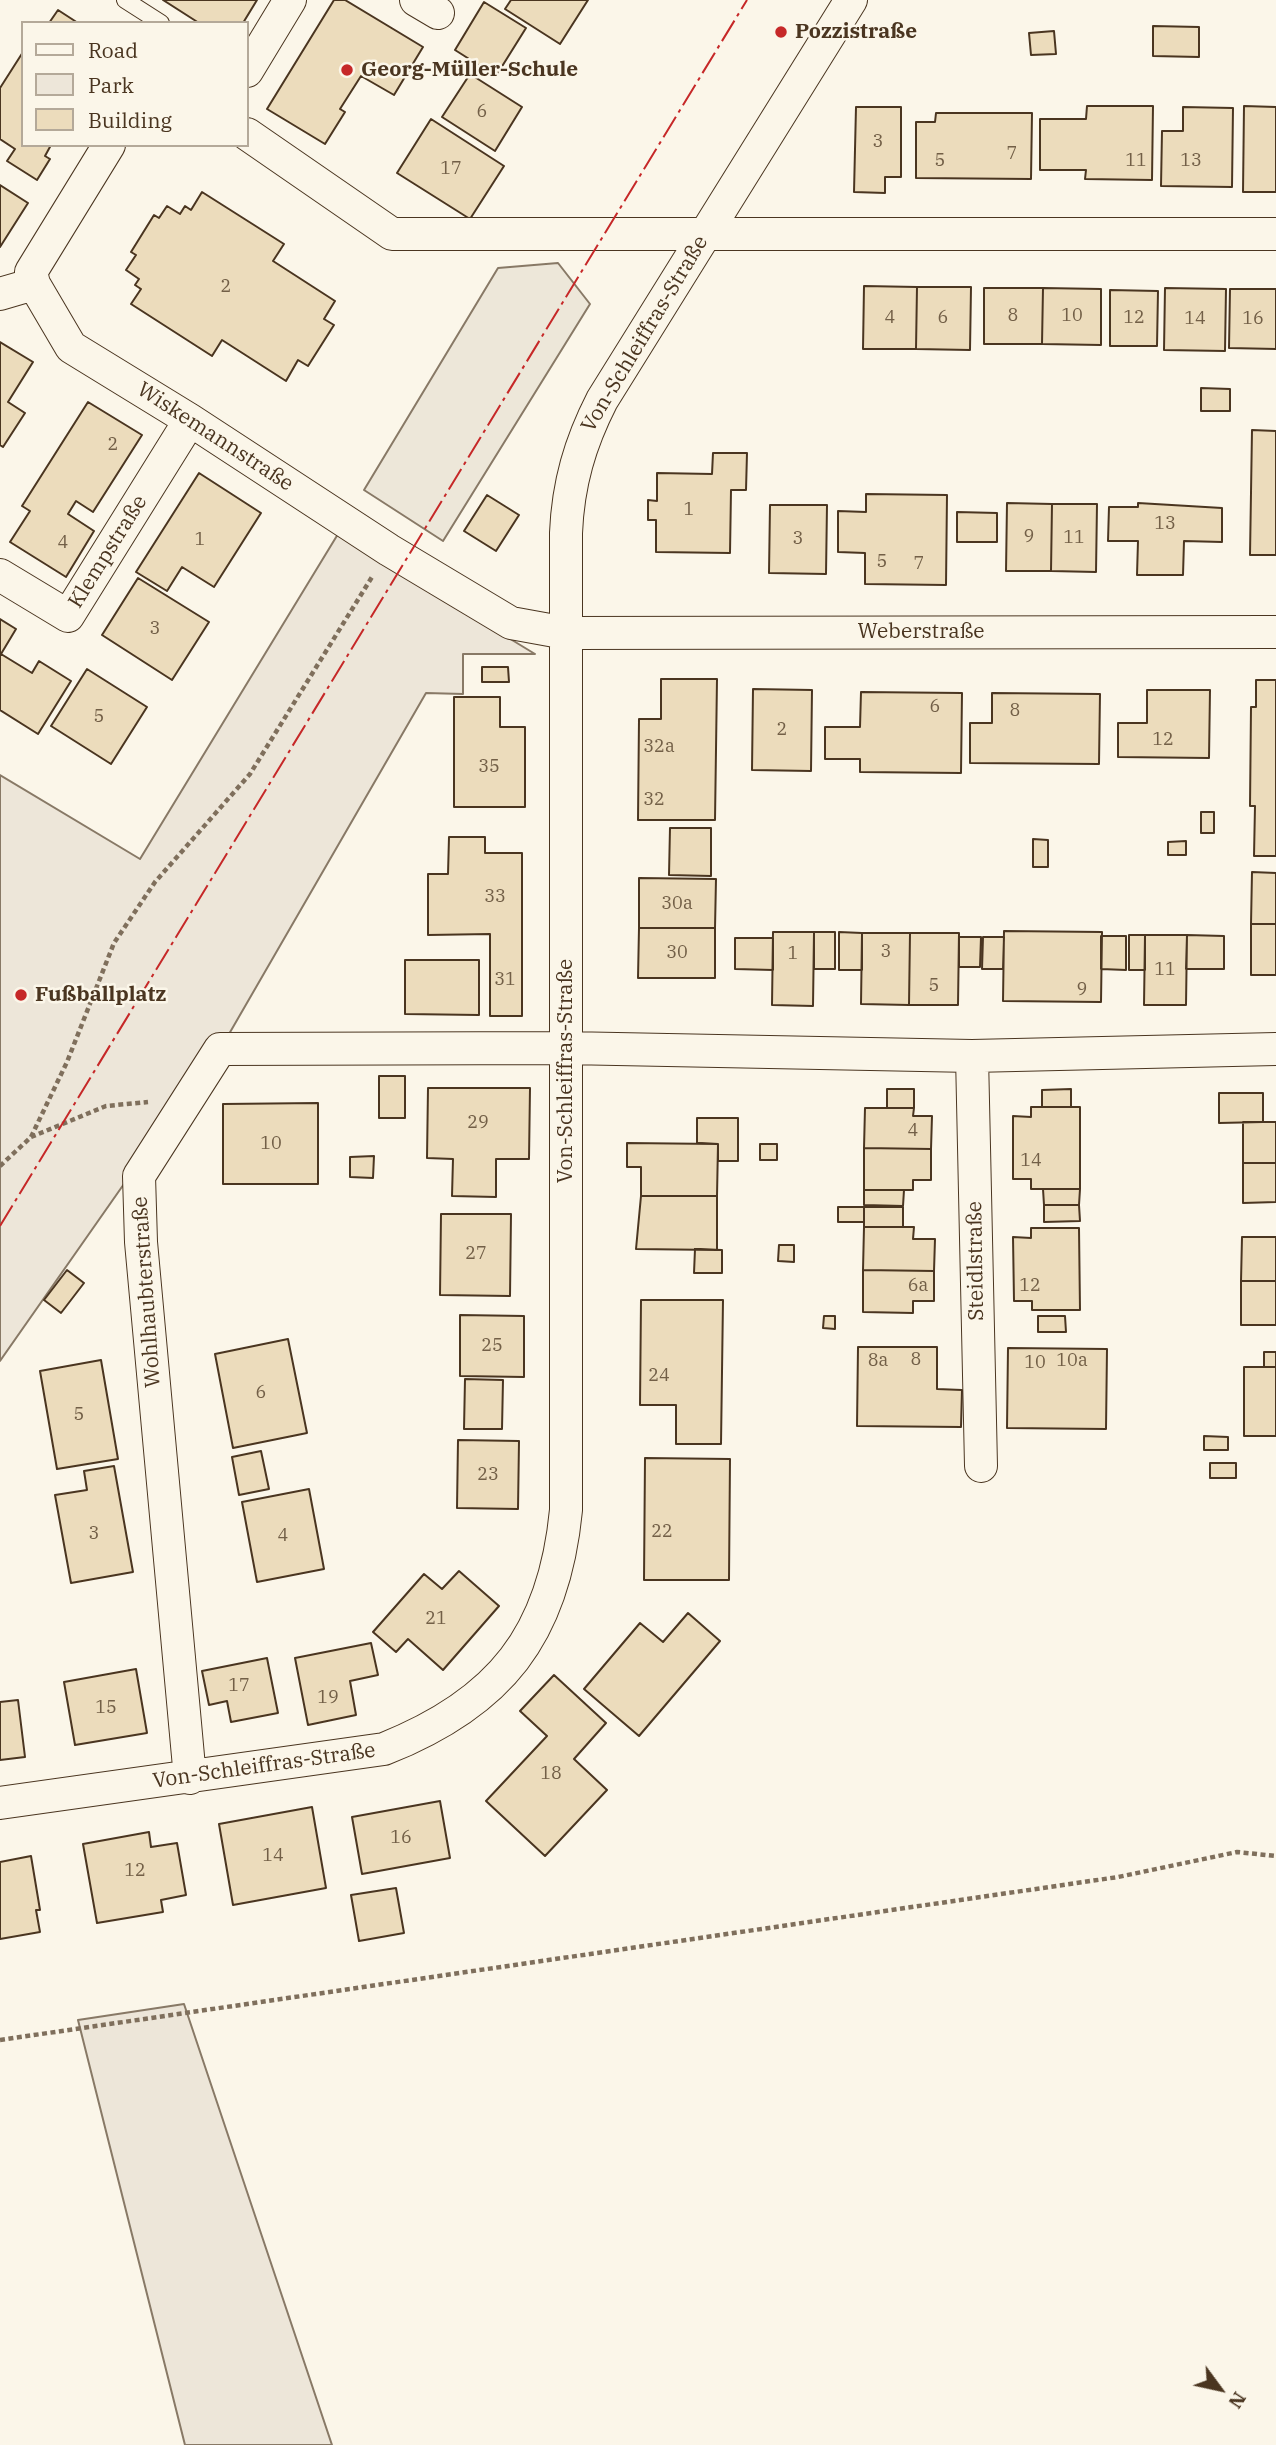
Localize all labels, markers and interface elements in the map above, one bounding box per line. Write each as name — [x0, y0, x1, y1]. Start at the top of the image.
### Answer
place label: Pozzistraße — [795, 19, 917, 45]
legend — [21, 21, 248, 147]
marker: Pozzistraße — [773, 24, 789, 40]
text: Road — [88, 36, 138, 64]
place label: Georg-Müller-Schule — [361, 57, 578, 83]
marker: Georg-Müller-Schule — [339, 62, 355, 78]
text: Park — [88, 71, 134, 99]
house number: 6 — [477, 101, 487, 123]
text: Building — [88, 106, 172, 134]
house number: 3 — [873, 131, 883, 153]
house number: 7 — [1007, 143, 1017, 165]
house number: 5 — [935, 150, 945, 172]
house number: 11 — [1125, 150, 1147, 172]
house number: 13 — [1180, 150, 1202, 172]
house number: 17 — [440, 158, 462, 180]
street label: Von-Schleiffras-Straße — [576, 231, 714, 437]
house number: 2 — [221, 276, 231, 298]
house number: 8 — [1008, 305, 1018, 327]
house number: 10 — [1061, 305, 1083, 327]
house number: 4 — [885, 307, 895, 329]
house number: 6 — [938, 307, 948, 329]
house number: 12 — [1123, 307, 1145, 329]
house number: 14 — [1184, 308, 1206, 330]
house number: 16 — [1242, 308, 1264, 330]
street label: Wiskemannstraße — [132, 377, 298, 497]
house number: 2 — [108, 434, 118, 456]
street label: Klempstraße — [63, 491, 153, 613]
house number: 1 — [684, 499, 694, 521]
house number: 13 — [1154, 513, 1176, 535]
house number: 9 — [1024, 526, 1034, 548]
house number: 11 — [1063, 527, 1085, 549]
house number: 3 — [793, 528, 803, 550]
house number: 1 — [195, 529, 205, 551]
house number: 4 — [58, 532, 68, 554]
house number: 5 — [877, 551, 887, 573]
house number: 7 — [914, 553, 924, 575]
house number: 3 — [150, 618, 160, 640]
street label: Weberstraße — [858, 619, 984, 645]
house number: 6 — [930, 696, 940, 718]
house number: 8 — [1010, 700, 1020, 722]
house number: 5 — [94, 706, 104, 728]
house number: 2 — [777, 719, 787, 741]
house number: 12 — [1152, 729, 1174, 751]
house number: 32a — [643, 736, 675, 758]
house number: 35 — [478, 756, 500, 778]
house number: 32 — [643, 789, 665, 811]
house number: 33 — [484, 886, 506, 908]
house number: 30a — [661, 893, 693, 915]
house number: 3 — [881, 941, 891, 963]
house number: 30 — [666, 942, 688, 964]
house number: 1 — [788, 943, 798, 965]
street label: Von-Schleiffras-Straße — [553, 959, 579, 1183]
house number: 11 — [1154, 959, 1176, 981]
house number: 31 — [494, 969, 516, 991]
house number: 5 — [929, 975, 939, 997]
house number: 9 — [1077, 979, 1087, 1001]
place label: Fußballplatz — [35, 982, 166, 1008]
marker: Fußballplatz — [13, 987, 29, 1003]
house number: 29 — [467, 1112, 489, 1134]
house number: 4 — [908, 1120, 918, 1142]
house number: 10 — [260, 1133, 282, 1155]
house number: 14 — [1020, 1150, 1042, 1172]
street label: Wohlhaubterstraße — [128, 1196, 166, 1388]
street label: Steidlstraße — [962, 1201, 990, 1321]
house number: 27 — [465, 1243, 487, 1265]
house number: 6a — [908, 1275, 928, 1297]
house number: 12 — [1019, 1275, 1041, 1297]
house number: 25 — [481, 1335, 503, 1357]
house number: 8 — [911, 1349, 921, 1371]
house number: 8a — [868, 1350, 888, 1372]
house number: 10a — [1056, 1350, 1088, 1372]
house number: 10 — [1024, 1352, 1046, 1374]
house number: 24 — [648, 1365, 670, 1387]
house number: 6 — [256, 1382, 266, 1404]
house number: 5 — [74, 1404, 84, 1426]
house number: 23 — [477, 1464, 499, 1486]
house number: 22 — [651, 1521, 673, 1543]
house number: 3 — [89, 1523, 99, 1545]
house number: 4 — [278, 1525, 288, 1547]
house number: 21 — [425, 1608, 447, 1630]
house number: 17 — [228, 1675, 250, 1697]
house number: 19 — [317, 1687, 339, 1709]
house number: 15 — [95, 1697, 117, 1719]
street label: Von-Schleiffras-Straße — [151, 1738, 377, 1794]
house number: 18 — [540, 1763, 562, 1785]
house number: 16 — [390, 1827, 412, 1849]
house number: 14 — [262, 1845, 284, 1867]
house number: 12 — [124, 1860, 146, 1882]
north arrow — [1185, 2354, 1255, 2424]
text: N — [1223, 2388, 1252, 2413]

